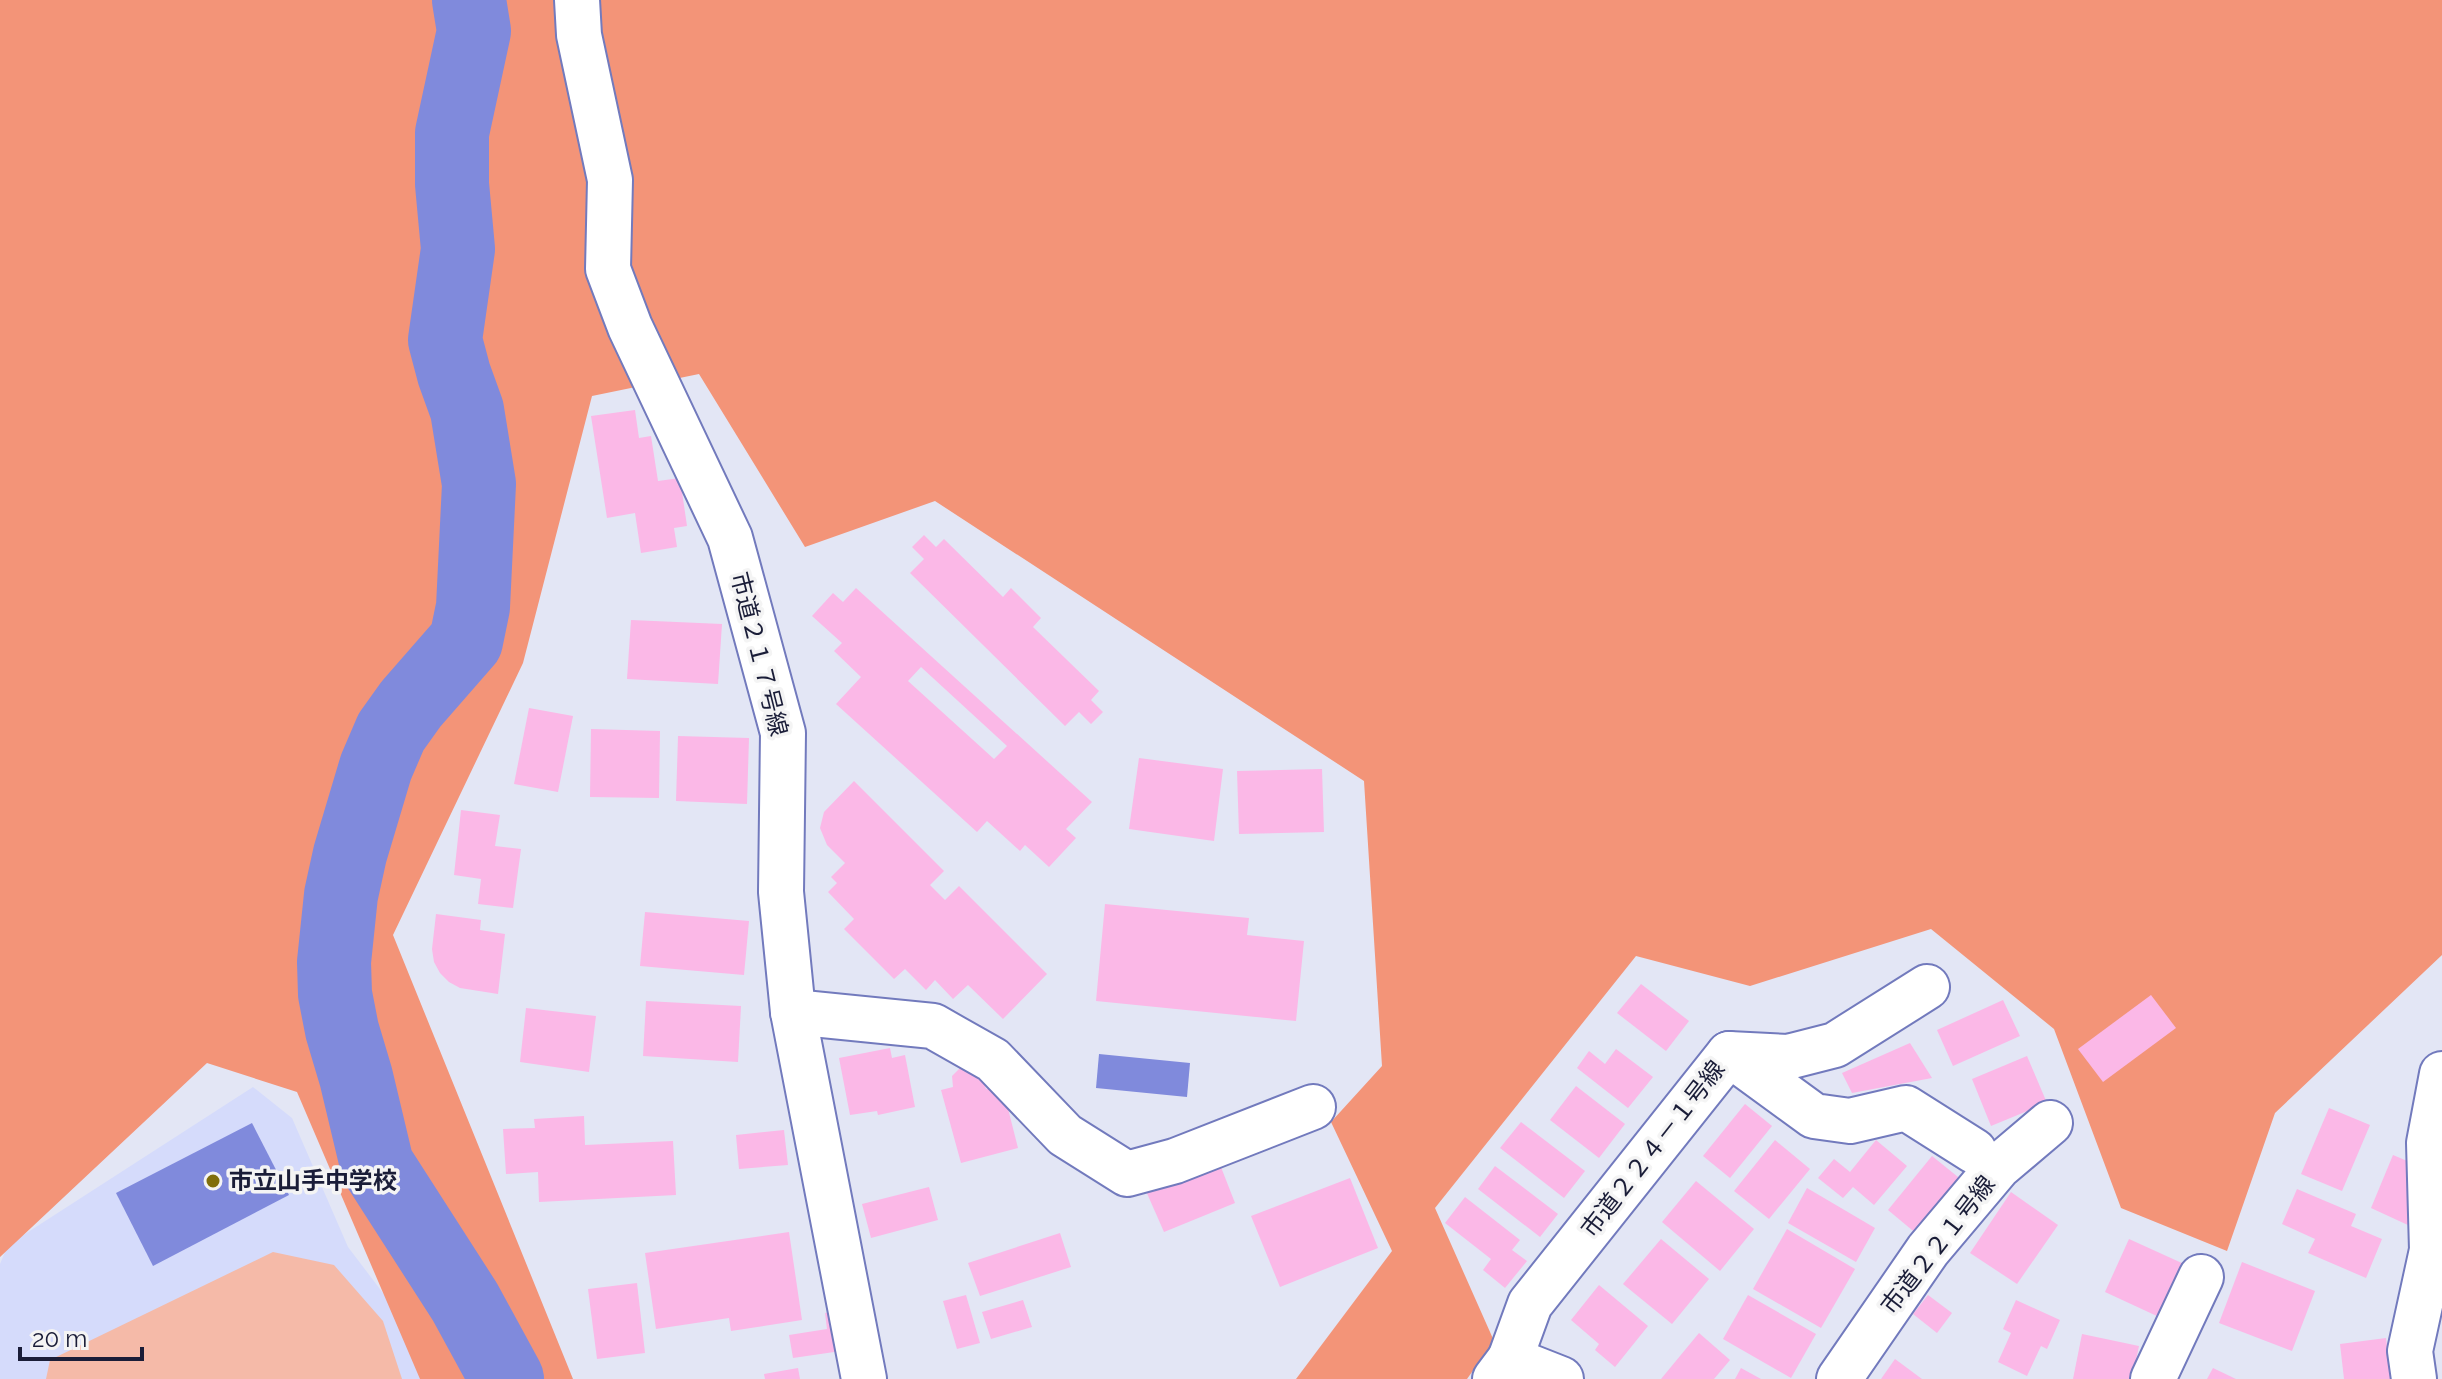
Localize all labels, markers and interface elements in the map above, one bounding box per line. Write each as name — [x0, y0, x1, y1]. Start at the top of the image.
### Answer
street label: 市道２１７号線 — [725, 569, 794, 739]
street label: 市道２２４－１号線 — [1575, 1055, 1731, 1243]
place label: 市立山手中学校 — [229, 1166, 397, 1195]
street label: 市道２２１号線 — [1874, 1170, 2001, 1320]
marker: 市立山手中学校 — [204, 1172, 222, 1190]
scale bar — [20, 1311, 142, 1361]
text: 20 m — [32, 1324, 87, 1353]

